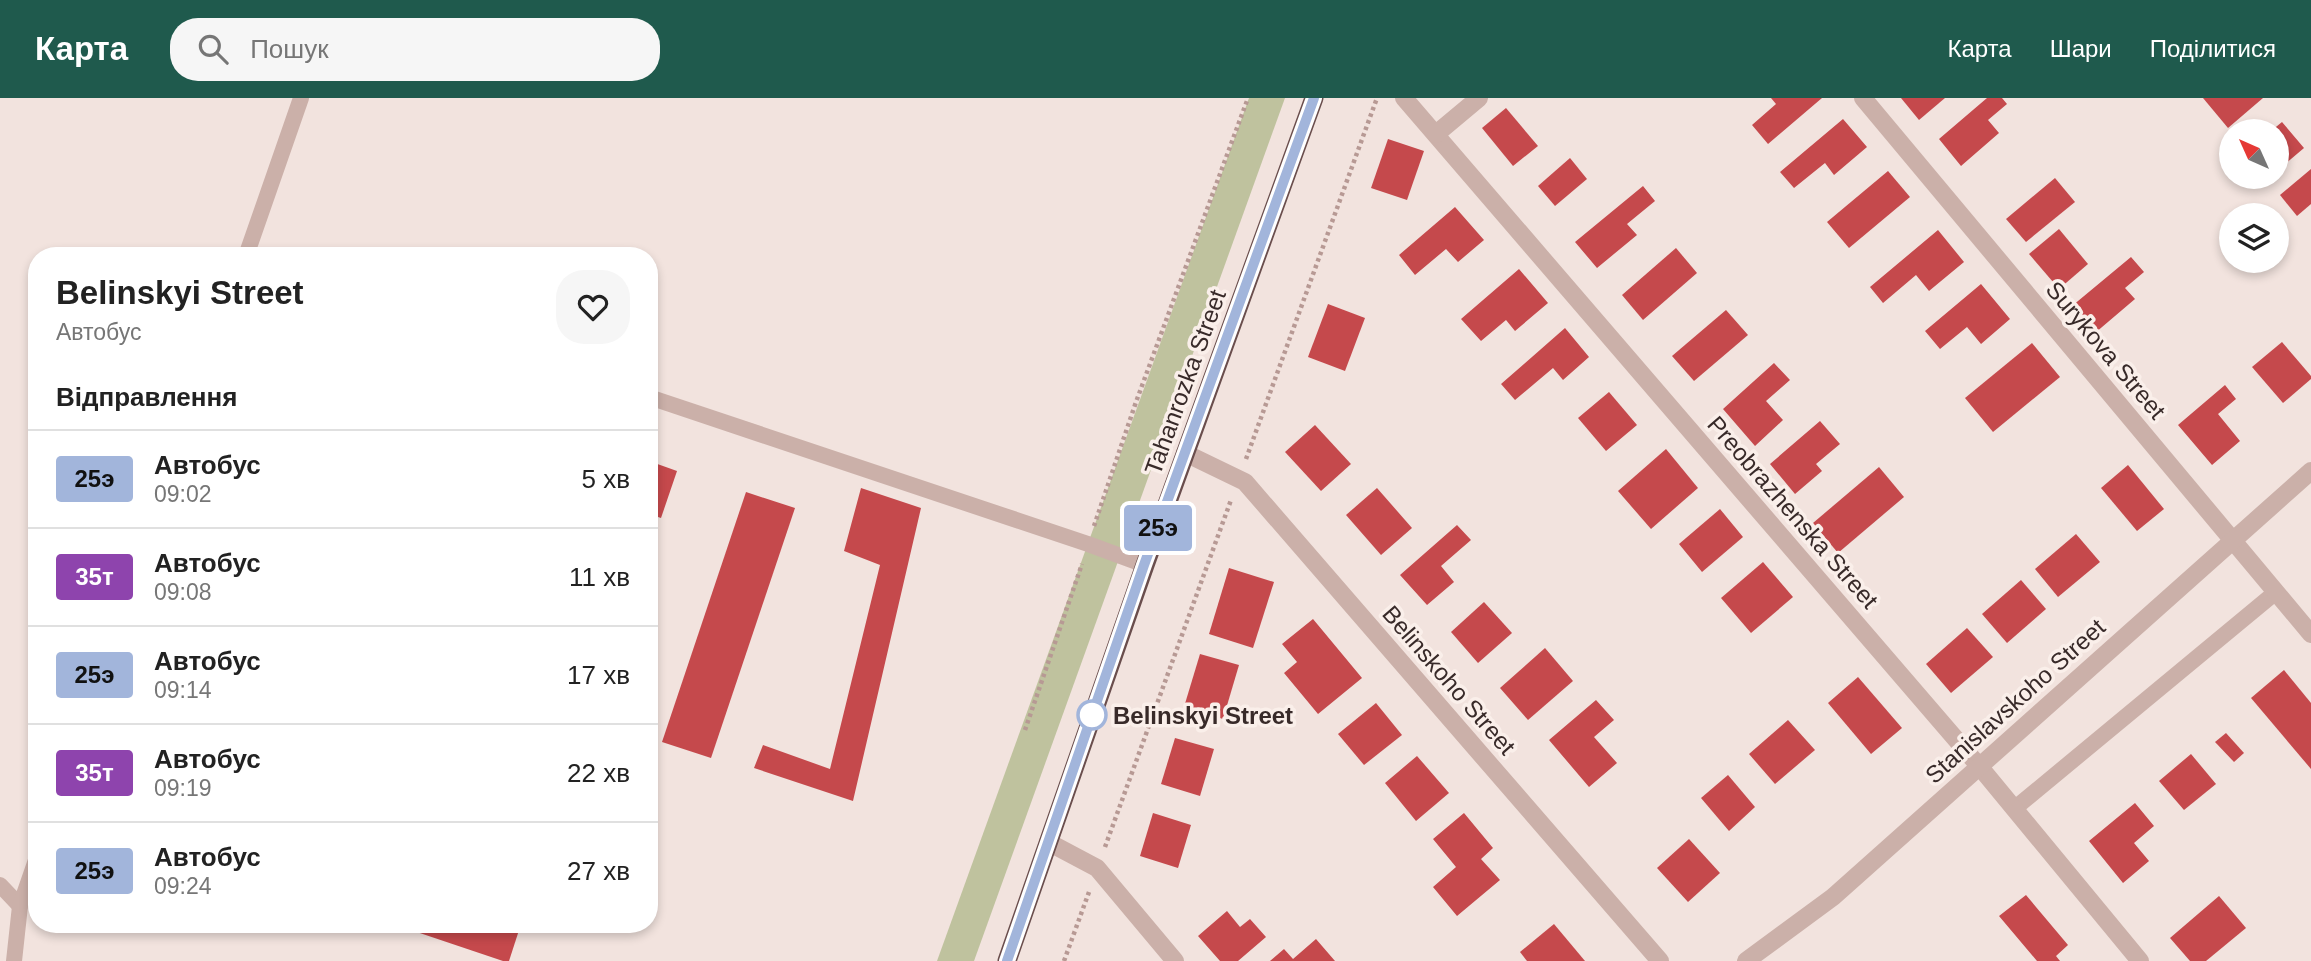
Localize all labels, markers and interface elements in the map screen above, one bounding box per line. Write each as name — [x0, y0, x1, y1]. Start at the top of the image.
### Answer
search box — [170, 18, 660, 81]
text: Карта — [35, 30, 128, 67]
icon: search — [194, 30, 232, 68]
text: Пошук — [250, 34, 329, 64]
text: Карта — [1947, 35, 2012, 62]
text: Шари — [2050, 35, 2112, 62]
text: Поділитися — [2150, 35, 2276, 62]
north arrow — [2219, 119, 2289, 189]
map controls — [2219, 119, 2289, 273]
button: layers — [2219, 203, 2289, 273]
button: heart — [556, 270, 630, 344]
text: Belinskyi Street — [56, 274, 304, 311]
street label: Surykova Street — [2041, 276, 2171, 424]
street label: Tahanrozka Street — [1139, 286, 1231, 478]
text: Автобус — [56, 319, 142, 345]
text: Відправлення — [56, 382, 237, 412]
street label: Preobrazhenska Street — [1702, 411, 1884, 614]
text: Автобус — [154, 450, 261, 480]
text: 5 хв — [582, 464, 630, 494]
text: 25э — [75, 465, 114, 492]
text: 09:02 — [154, 481, 212, 507]
line badge: 25э — [1118, 505, 1198, 551]
text: 25э — [1138, 514, 1178, 541]
text: Автобус — [154, 548, 261, 578]
text: 11 хв — [569, 562, 630, 592]
text: 35т — [75, 563, 114, 590]
text: 09:08 — [154, 579, 212, 605]
street label: Belinskoho Street — [1377, 600, 1521, 760]
street label: Stanislavskoho Street — [1920, 613, 2111, 789]
text: Автобус — [154, 646, 261, 676]
text: 17 хв — [567, 660, 630, 690]
text: 25э — [75, 661, 114, 688]
text: 09:14 — [154, 677, 212, 703]
marker: Belinskyi Street — [1077, 700, 1107, 730]
place label: Belinskyi Street — [1113, 702, 1293, 729]
text: Автобус — [154, 744, 261, 774]
text: 22 хв — [567, 758, 630, 788]
text: 35т — [75, 759, 114, 786]
text: 09:19 — [154, 775, 212, 801]
text: Автобус — [154, 842, 261, 872]
text: 27 хв — [567, 856, 630, 886]
text: 25э — [75, 857, 114, 884]
text: 09:24 — [154, 873, 212, 899]

